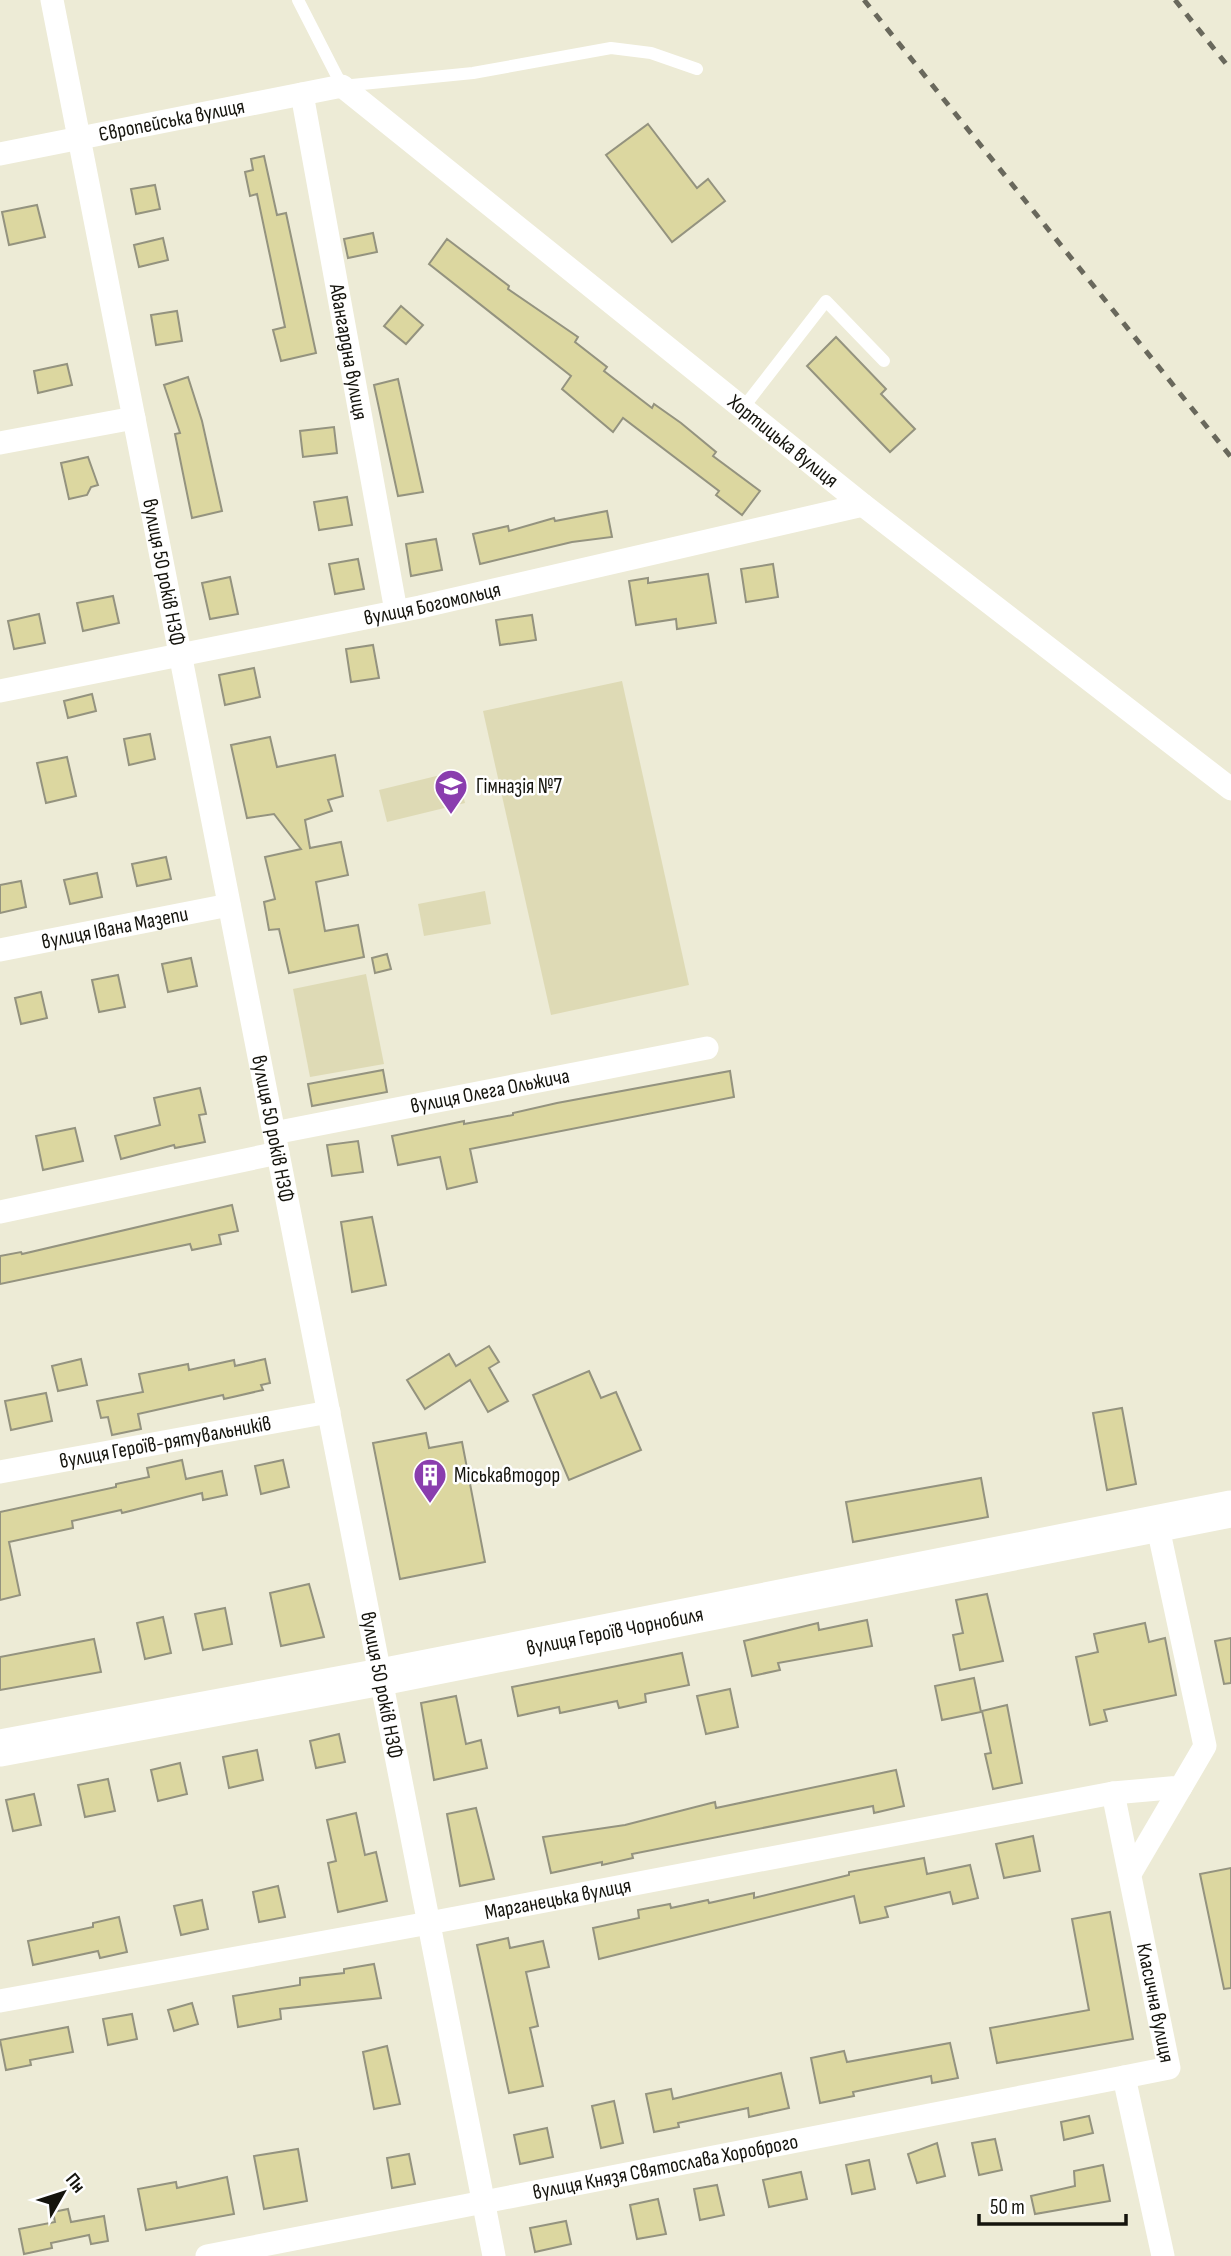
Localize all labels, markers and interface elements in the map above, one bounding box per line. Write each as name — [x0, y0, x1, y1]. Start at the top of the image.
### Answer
street label: Європейська вулиця — [97, 93, 247, 147]
street label: Авангардна вулиця — [324, 281, 373, 422]
street label: Хортицька вулиця — [722, 388, 844, 493]
street label: вулиця 50 років НЗФ — [137, 497, 191, 648]
street label: вулиця Богомольця — [362, 576, 503, 630]
school or university icon: Гімназія №7 — [432, 767, 470, 816]
place label: Гімназія №7 — [476, 774, 562, 799]
street label: вулиця Івана Мазепи — [39, 901, 190, 954]
street label: вулиця 50 років НЗФ — [247, 1053, 300, 1204]
street label: вулиця Олега Ольжича — [408, 1063, 571, 1118]
street label: вулиця Героїв-рятувальників — [57, 1410, 273, 1473]
building icon: Міськавтодор — [411, 1456, 449, 1505]
place label: Міськавтодор — [454, 1463, 560, 1488]
street label: вулиця Героїв Чорнобиля — [524, 1601, 705, 1660]
street label: вулиця 50 років НЗФ — [356, 1609, 409, 1761]
street label: Марганецька вулиця — [482, 1872, 633, 1925]
street label: Класична вулиця — [1131, 1941, 1180, 2065]
street label: вулиця Князя Святослава Хороброго — [531, 2128, 800, 2205]
north arrow — [28, 2158, 98, 2228]
text: Пн — [60, 2169, 90, 2198]
scale bar — [979, 2182, 1126, 2226]
text: 50 m — [990, 2195, 1025, 2220]

